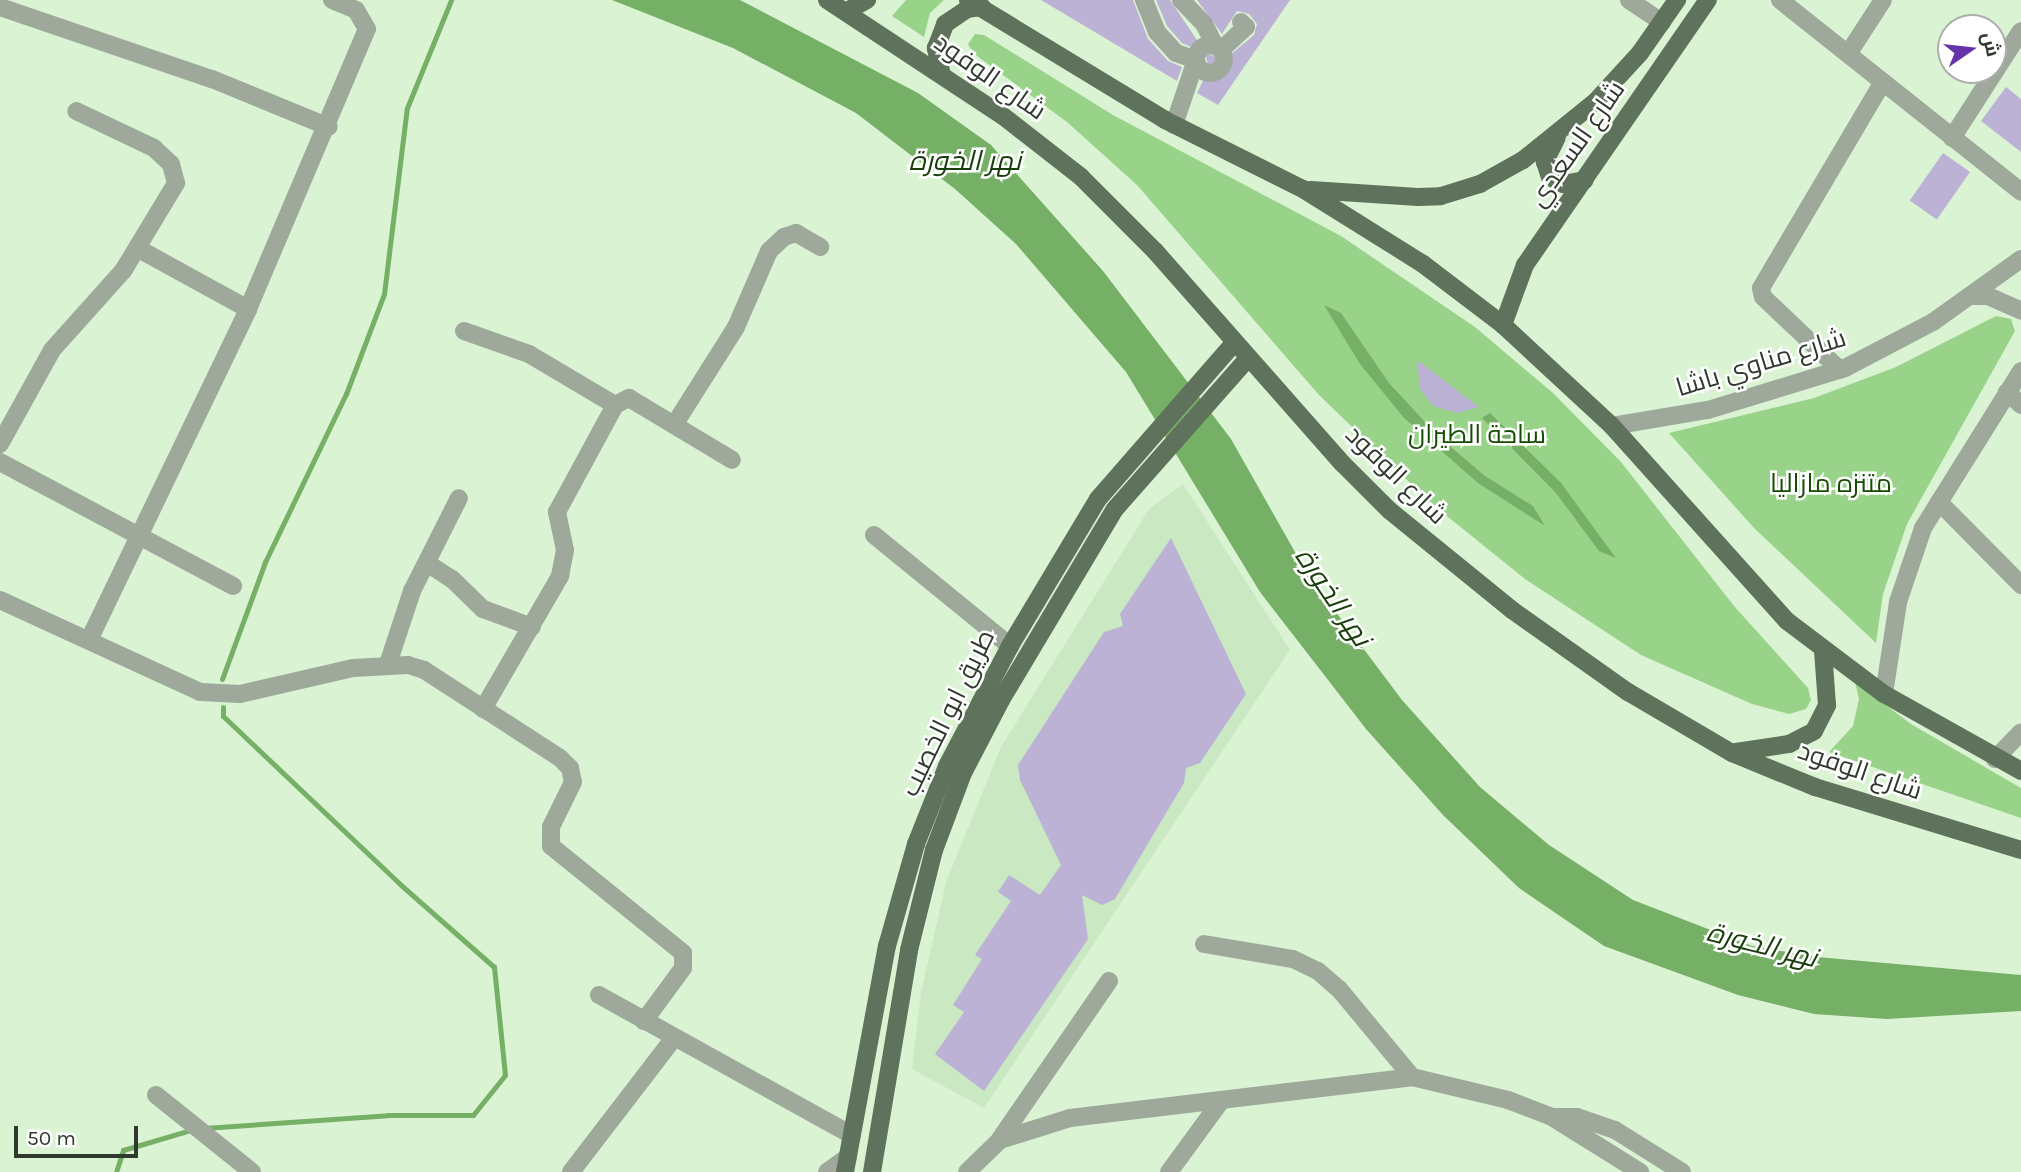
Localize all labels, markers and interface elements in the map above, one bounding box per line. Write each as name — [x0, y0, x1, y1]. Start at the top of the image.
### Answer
north arrow — [1937, 14, 2007, 84]
street label: شارع الوفود — [928, 27, 1052, 127]
text: ش — [1977, 30, 2004, 59]
street label: شارع السعدي — [1522, 75, 1632, 213]
water label: نهر الخورة — [909, 144, 1021, 178]
street label: شارع مناوي باشا — [1672, 322, 1850, 404]
street label: شارع الوفود — [1339, 419, 1453, 531]
park label: ساحة الطيران — [1408, 419, 1546, 451]
park label: متنزه مازاليا — [1770, 468, 1892, 500]
water label: نهر الخورة — [1288, 541, 1378, 653]
street label: طريق ابو الخصيب — [894, 625, 1002, 801]
street label: شارع الوفود — [1794, 735, 1926, 807]
water label: نهر الخورة — [1703, 915, 1821, 975]
scale bar — [18, 1112, 142, 1156]
text: 50 m — [27, 1126, 76, 1150]

